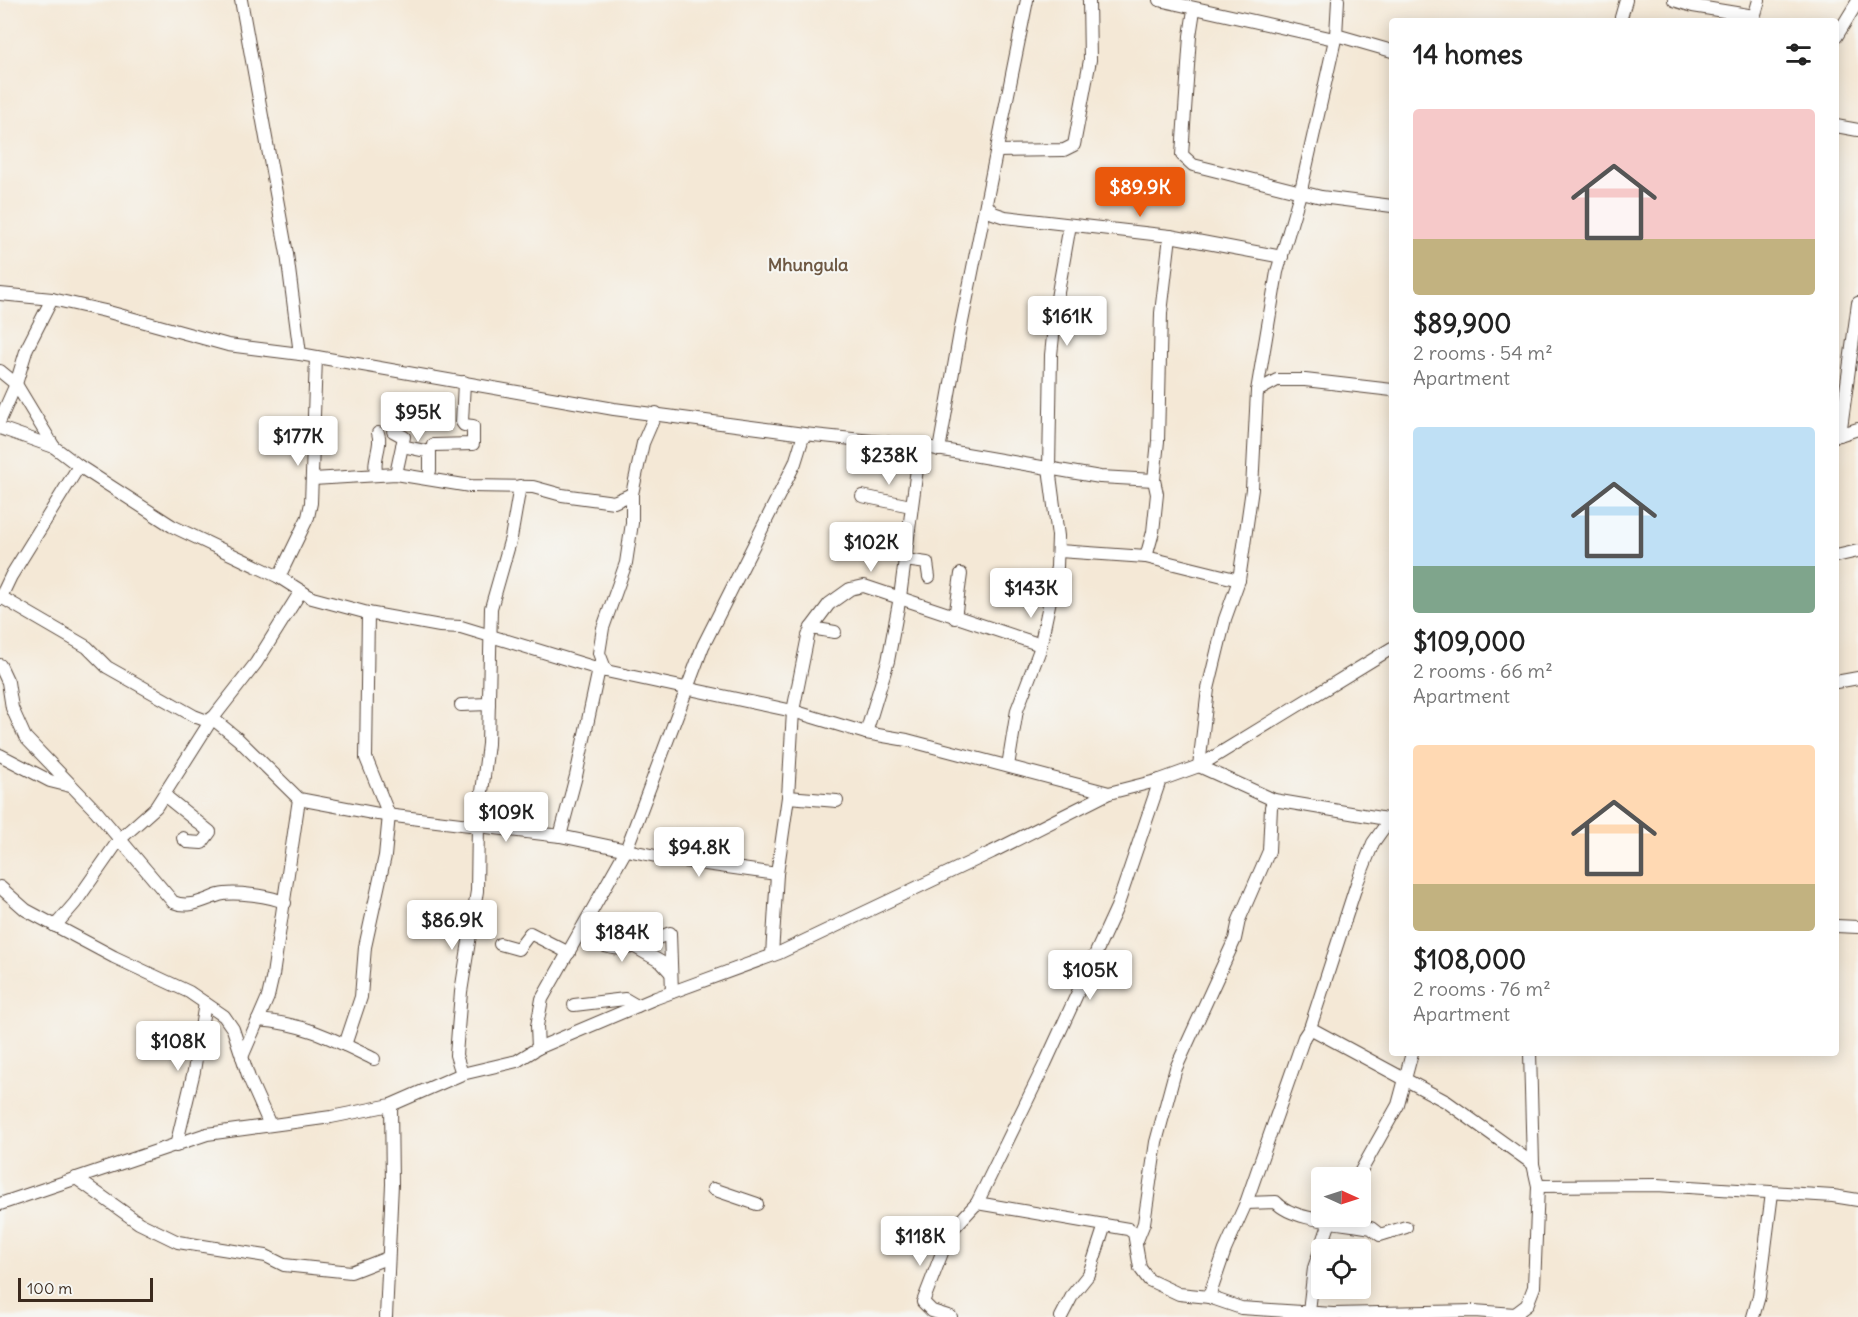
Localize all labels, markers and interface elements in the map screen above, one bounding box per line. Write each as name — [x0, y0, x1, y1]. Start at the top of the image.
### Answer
text: 14 homes — [1413, 38, 1523, 71]
icon: filters — [1782, 38, 1815, 71]
icon: home — [1560, 148, 1668, 256]
pin: $89.9K — [1091, 167, 1189, 218]
text: $89.9K — [1109, 174, 1171, 199]
district label: Mhungula — [768, 253, 848, 276]
pin: $161K — [1025, 296, 1109, 347]
text: $161K — [1042, 303, 1092, 328]
text: $89,900 — [1413, 307, 1511, 340]
text: 2 rooms · 54 m² — [1413, 340, 1553, 365]
text: Apartment — [1413, 365, 1510, 390]
pin: $95K — [382, 392, 454, 443]
text: $95K — [395, 399, 441, 424]
pin: $177K — [256, 416, 340, 467]
text: $177K — [273, 423, 323, 448]
pin: $238K — [847, 435, 931, 486]
text: $238K — [860, 442, 918, 467]
icon: home — [1560, 466, 1668, 574]
pin: $102K — [829, 522, 913, 573]
text: $102K — [843, 529, 899, 554]
pin: $143K — [989, 568, 1073, 619]
text: $143K — [1004, 575, 1058, 600]
text: $109,000 — [1413, 625, 1526, 658]
text: 2 rooms · 66 m² — [1413, 658, 1553, 683]
text: Apartment — [1413, 683, 1510, 708]
icon: home — [1560, 784, 1668, 892]
pin: $109K — [464, 792, 548, 843]
text: $109K — [478, 799, 534, 824]
pin: $94.8K — [650, 827, 748, 878]
text: $94.8K — [668, 834, 730, 859]
pin: $86.9K — [403, 900, 501, 951]
text: $86.9K — [421, 907, 483, 932]
pin: $184K — [580, 912, 664, 963]
text: $184K — [595, 919, 649, 944]
text: $108,000 — [1413, 943, 1526, 976]
pin: $105K — [1048, 950, 1132, 1001]
text: $105K — [1062, 957, 1118, 982]
text: 2 rooms · 76 m² — [1413, 976, 1551, 1001]
text: Apartment — [1413, 1001, 1510, 1026]
pin: $108K — [136, 1021, 220, 1072]
text: $108K — [150, 1028, 206, 1053]
north arrow — [1311, 1167, 1371, 1227]
map controls — [1311, 1167, 1371, 1299]
pin: $118K — [878, 1216, 962, 1267]
text: $118K — [895, 1223, 945, 1248]
button: locate — [1311, 1239, 1371, 1299]
scale bar — [18, 1275, 153, 1302]
text: 100 m — [27, 1278, 72, 1298]

